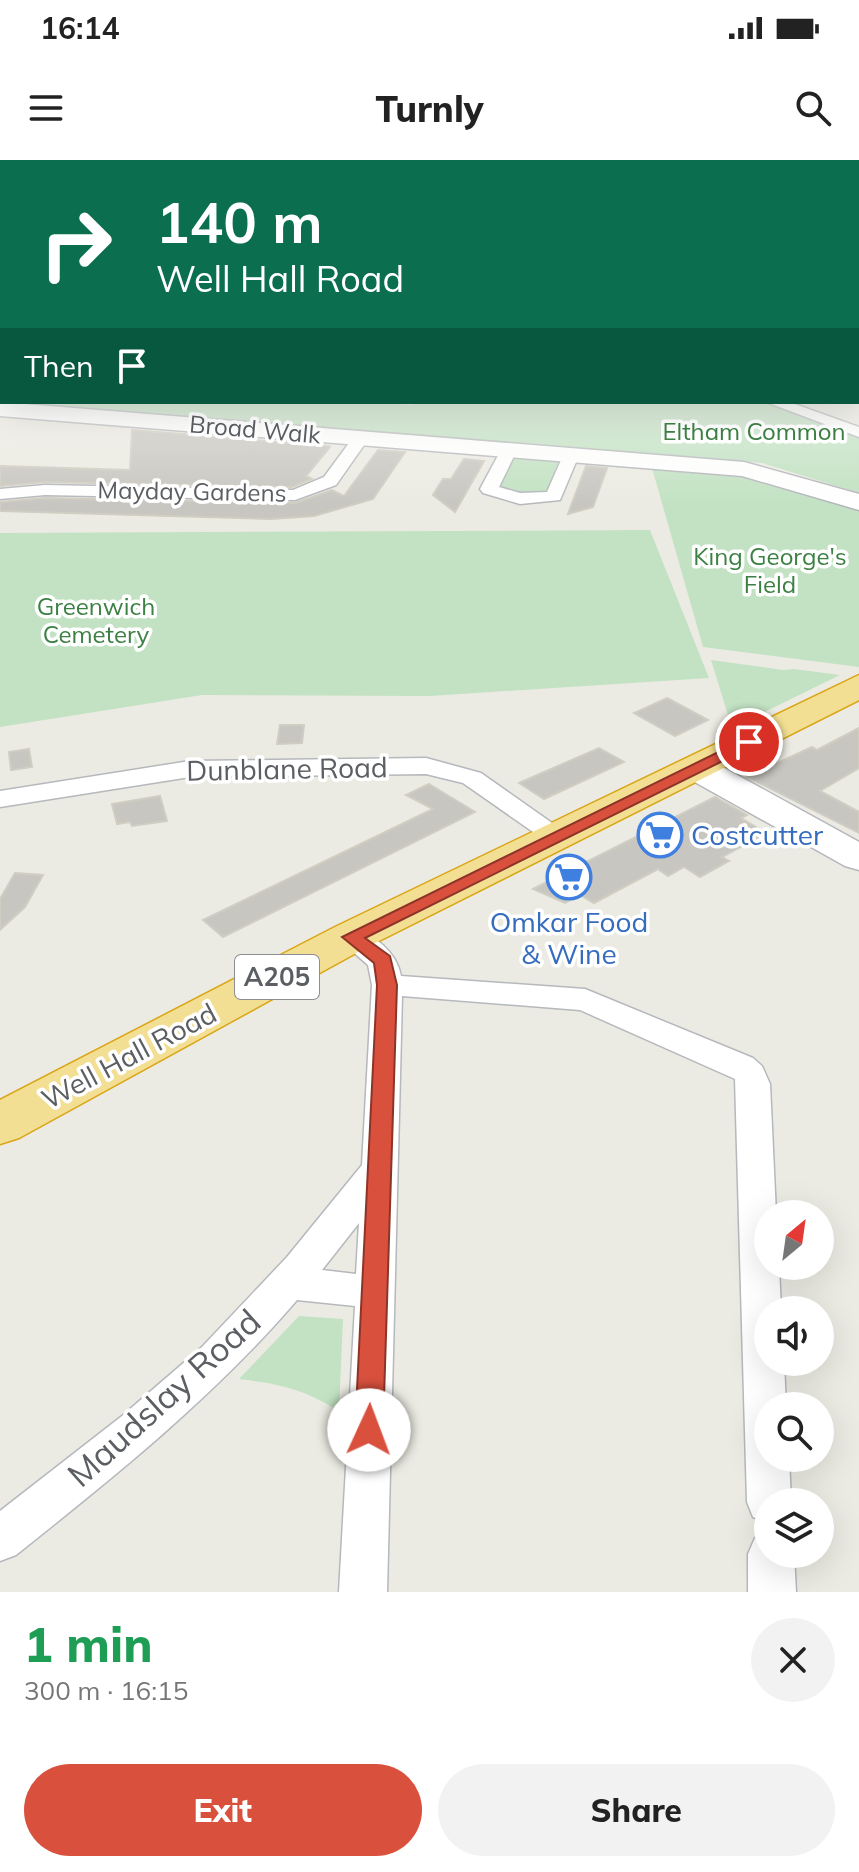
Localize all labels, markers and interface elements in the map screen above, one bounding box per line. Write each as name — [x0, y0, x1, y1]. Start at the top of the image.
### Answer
text: 16:14 — [40, 9, 119, 47]
icon: menu — [24, 86, 68, 130]
text: Turnly — [375, 86, 484, 131]
icon: search — [791, 86, 835, 130]
text: 140 m — [156, 187, 323, 257]
icon: right — [24, 192, 128, 296]
text: Well Hall Road — [156, 256, 404, 301]
icon: arrive — [110, 344, 154, 388]
text: Then — [24, 347, 94, 385]
street label: Broad Walk — [188, 408, 322, 450]
park label: Eltham Common — [662, 416, 846, 446]
street label: Mayday Gardens — [97, 474, 287, 508]
park label: King George's Field — [693, 541, 847, 599]
park label: Greenwich Cemetery — [37, 591, 155, 649]
pin — [715, 708, 783, 776]
icon: arrive — [727, 720, 771, 764]
street label: Dunblane Road — [186, 749, 388, 788]
supermarket icon: Costcutter — [636, 811, 684, 859]
place label: Costcutter — [691, 817, 824, 852]
supermarket icon: Omkar Food & Wine — [545, 853, 593, 901]
place label: Omkar Food & Wine — [490, 904, 648, 971]
road number: A205 — [235, 955, 319, 999]
street label: Well Hall Road — [35, 995, 222, 1116]
north arrow — [754, 1200, 834, 1280]
map controls — [754, 1200, 834, 1568]
button: sound — [754, 1296, 834, 1376]
street label: Maudslay Road — [58, 1300, 269, 1496]
position arrow — [327, 1388, 411, 1472]
button: search — [754, 1392, 834, 1472]
button: layers — [754, 1488, 834, 1568]
text: 1 min — [24, 1614, 153, 1674]
button: close — [751, 1618, 835, 1702]
text: 300 m · 16:15 — [24, 1674, 188, 1707]
button: Exit — [24, 1764, 422, 1856]
button: Share — [438, 1764, 835, 1856]

